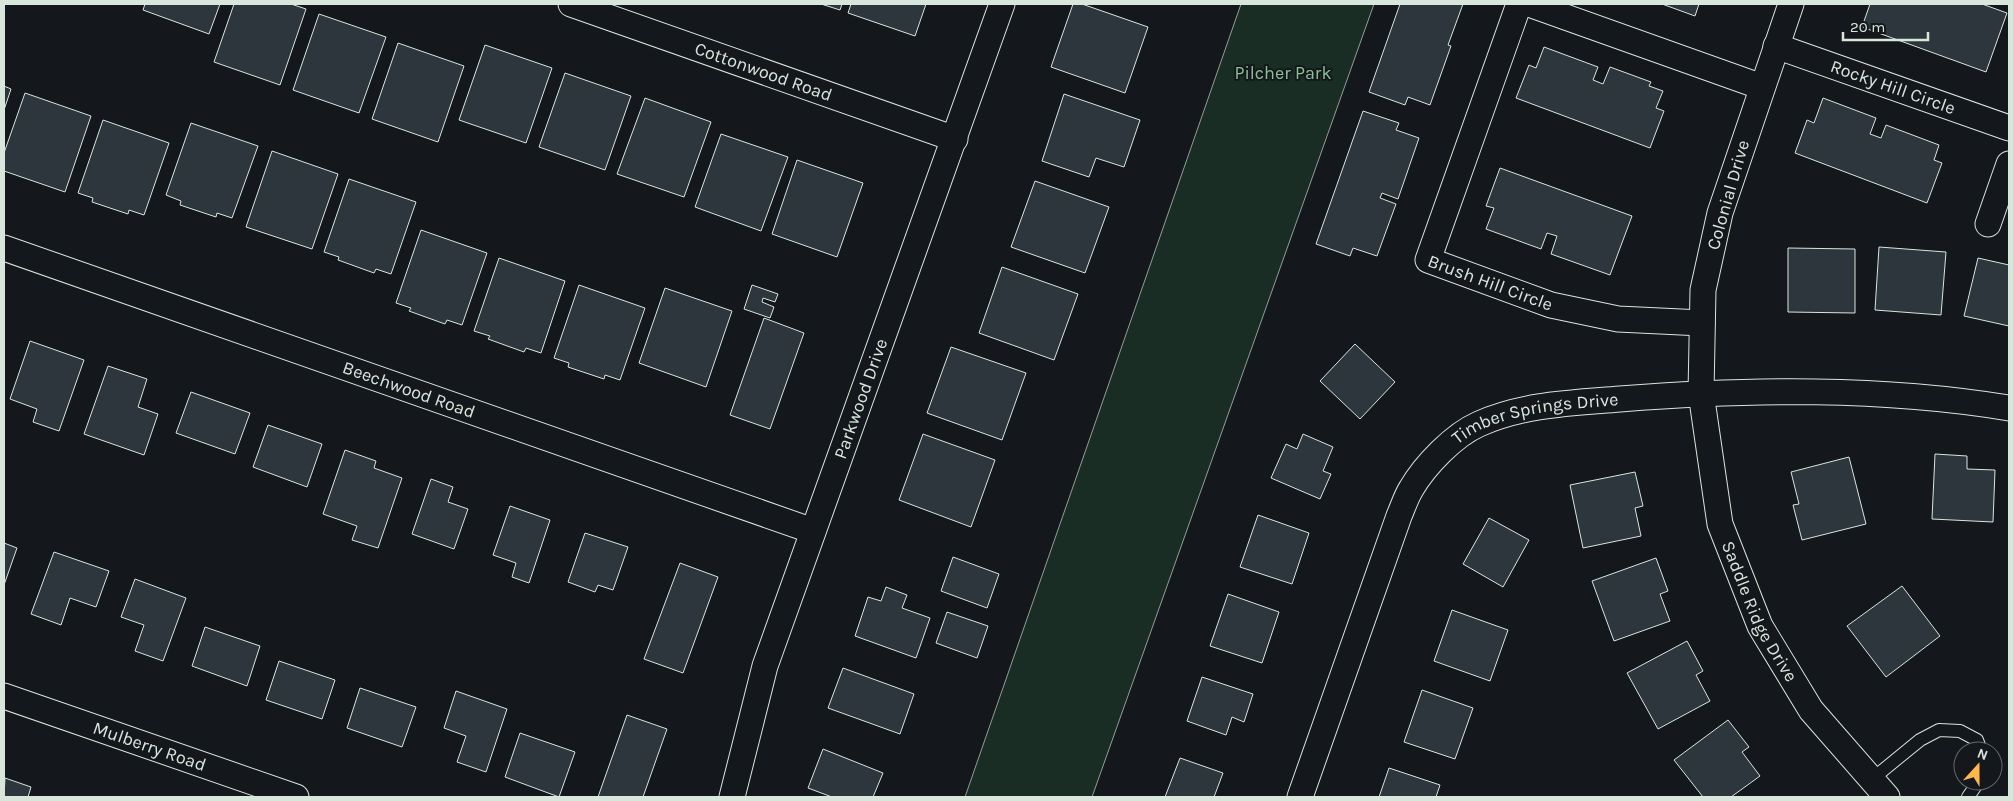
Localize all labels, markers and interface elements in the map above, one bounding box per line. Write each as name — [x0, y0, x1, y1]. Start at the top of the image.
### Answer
scale bar — [1843, 10, 1928, 42]
text: 20 m — [1850, 18, 1885, 36]
street label: Cottonwood Road — [692, 37, 835, 106]
street label: Rocky Hill Circle — [1828, 55, 1958, 119]
park label: Pilcher Park — [1234, 62, 1332, 84]
street label: Colonial Drive — [1702, 138, 1754, 252]
street label: Brush Hill Circle — [1425, 250, 1556, 316]
street label: Parkwood Drive — [829, 336, 892, 462]
street label: Beechwood Road — [340, 356, 478, 423]
street label: Timber Springs Drive — [1447, 388, 1619, 449]
street label: Saddle Ridge Drive — [1717, 538, 1802, 686]
street label: Mulberry Road — [90, 717, 209, 776]
north arrow — [1953, 741, 2003, 791]
text: N — [1975, 745, 1990, 764]

